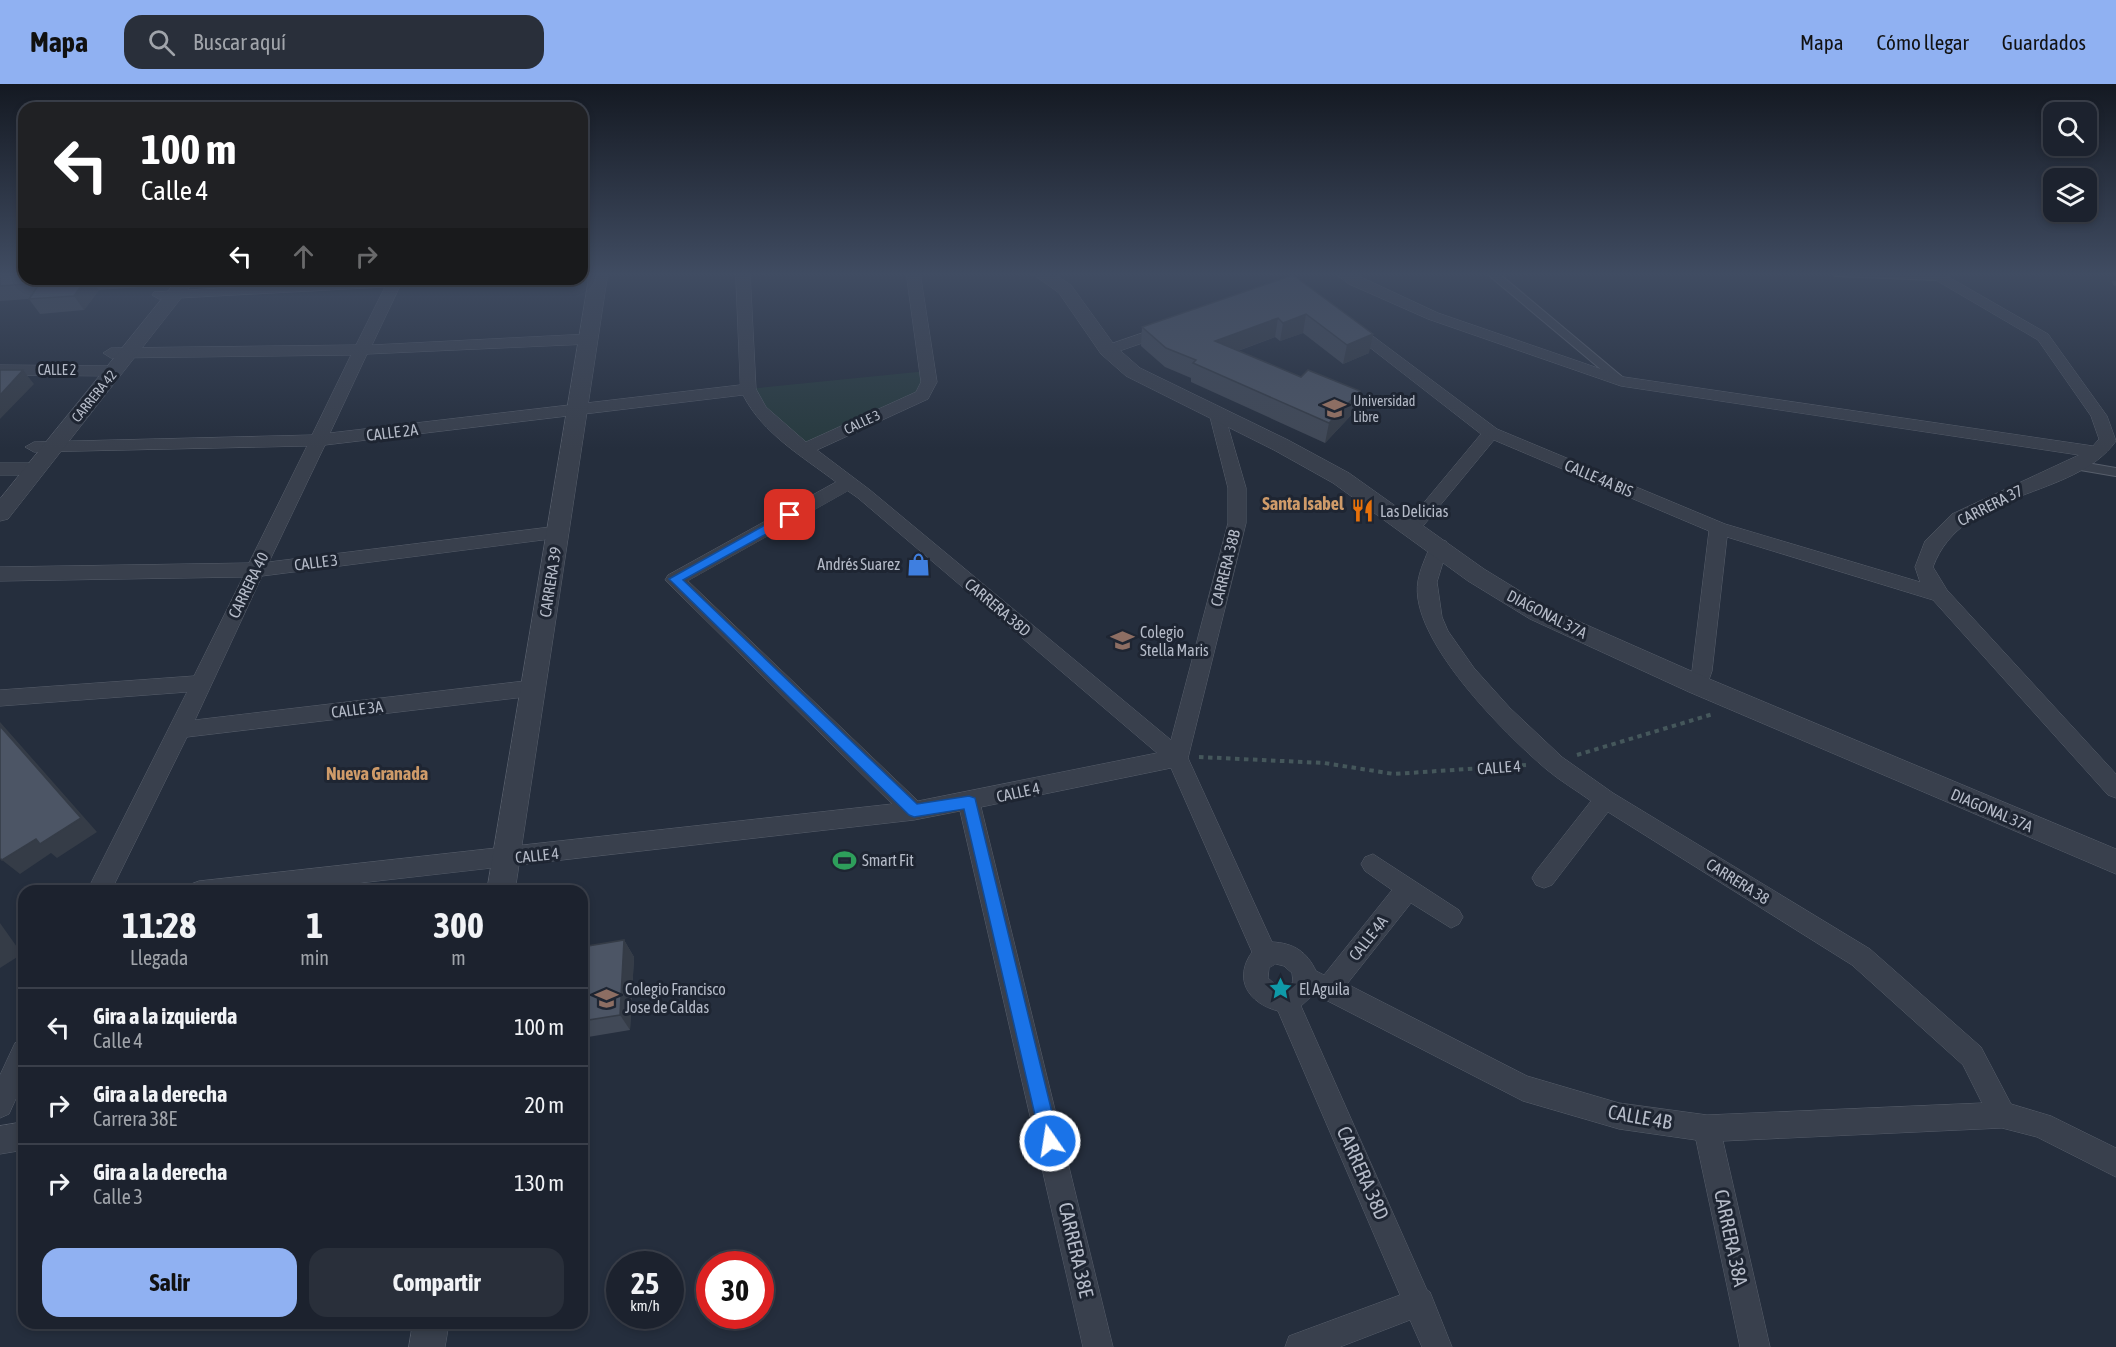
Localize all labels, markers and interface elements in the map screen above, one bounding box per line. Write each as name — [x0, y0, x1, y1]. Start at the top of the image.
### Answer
search box — [124, 15, 544, 69]
text: Mapa — [30, 26, 88, 58]
icon: search — [145, 26, 178, 59]
text: Buscar aquí — [193, 29, 286, 55]
text: Mapa — [1800, 30, 1844, 54]
text: Cómo llegar — [1877, 30, 1969, 54]
text: Guardados — [2002, 30, 2086, 54]
map controls — [2043, 102, 2097, 222]
button: search — [2043, 102, 2097, 156]
text: 100 m — [141, 125, 236, 173]
icon: left — [42, 126, 120, 204]
button: layers — [2043, 168, 2097, 222]
text: Calle 4 — [141, 175, 208, 206]
icon: left — [224, 240, 257, 273]
icon: ahead — [287, 240, 320, 273]
icon: right — [350, 240, 383, 273]
street label: CALLE 2 — [38, 362, 76, 378]
street label: CARRERA 42 — [68, 367, 120, 425]
place label: Universidad Libre — [1353, 393, 1415, 425]
school or university icon: Universidad Libre — [1322, 396, 1348, 422]
street label: CALLE 3 — [841, 407, 883, 437]
street label: CALLE 2A — [365, 420, 419, 444]
street label: CALLE 4A BIS — [1562, 456, 1636, 501]
street label: CARRERA 37 — [1954, 481, 2026, 529]
pin — [764, 489, 815, 540]
district label: Santa Isabel — [1262, 493, 1344, 514]
icon: arrive — [773, 498, 806, 531]
restaurant icon: Las Delicias — [1349, 498, 1375, 524]
place label: Las Delicias — [1380, 502, 1449, 520]
street label: CARRERA 38B — [1207, 527, 1243, 608]
street label: CARRERA 39 — [536, 546, 564, 618]
street label: CARRERA 40 — [224, 549, 272, 621]
street label: CALLE 3 — [293, 550, 339, 574]
shop icon: Andrés Suarez — [905, 551, 931, 577]
place label: Andrés Suarez — [817, 555, 900, 573]
street label: CARRERA 38D — [962, 574, 1034, 640]
street label: DIAGONAL 37A — [1504, 586, 1590, 642]
place label: Colegio Stella Maris — [1140, 623, 1209, 659]
school or university icon: Colegio Stella Maris — [1109, 628, 1135, 654]
street label: CALLE 3A — [330, 697, 384, 721]
street label: CALLE 4 — [1476, 756, 1522, 778]
district label: Nueva Granada — [326, 763, 428, 784]
street label: CALLE 4 — [995, 779, 1041, 805]
street label: DIAGONAL 37A — [1948, 785, 2036, 835]
street label: CALLE 4 — [514, 844, 560, 866]
sports icon: Smart Fit — [831, 847, 857, 873]
place label: Smart Fit — [862, 851, 914, 869]
street label: CARRERA 38 — [1703, 855, 1773, 907]
text: 11:28 — [122, 904, 196, 946]
text: 1 — [306, 904, 323, 946]
text: 300 — [433, 904, 484, 946]
street label: CALLE 4A — [1345, 912, 1391, 964]
text: Llegada — [130, 946, 188, 969]
text: min — [300, 946, 329, 969]
text: m — [451, 946, 466, 969]
place icon: El Aguila — [1268, 976, 1294, 1002]
place label: Colegio Francisco Jose de Caldas — [625, 980, 726, 1016]
place label: El Aguila — [1299, 980, 1350, 999]
school or university icon: Colegio Francisco Jose de Caldas — [594, 985, 620, 1011]
text: Gira a la izquierda — [93, 1003, 237, 1029]
icon: left — [42, 1011, 75, 1044]
text: 100 m — [514, 1014, 564, 1040]
text: Calle 4 — [93, 1029, 143, 1052]
text: Gira a la derecha — [93, 1081, 227, 1107]
icon: right — [42, 1089, 75, 1122]
text: 20 m — [524, 1092, 564, 1118]
street label: CALLE 4B — [1606, 1100, 1674, 1134]
text: Carrera 38E — [93, 1107, 177, 1130]
position arrow — [1018, 1109, 1082, 1173]
street label: CARRERA 38D — [1333, 1122, 1394, 1223]
text: Gira a la derecha — [93, 1159, 227, 1185]
icon: right — [42, 1167, 75, 1200]
text: 130 m — [514, 1170, 564, 1196]
text: Calle 3 — [93, 1185, 143, 1208]
street label: CARRERA 38A — [1710, 1187, 1753, 1289]
street label: CARRERA 38E — [1054, 1200, 1099, 1300]
button: Salir — [42, 1248, 297, 1317]
button: Compartir — [309, 1248, 564, 1317]
speed limit sign: 30 — [696, 1251, 774, 1329]
text: 25 — [631, 1266, 659, 1300]
text: km/h — [630, 1297, 660, 1314]

